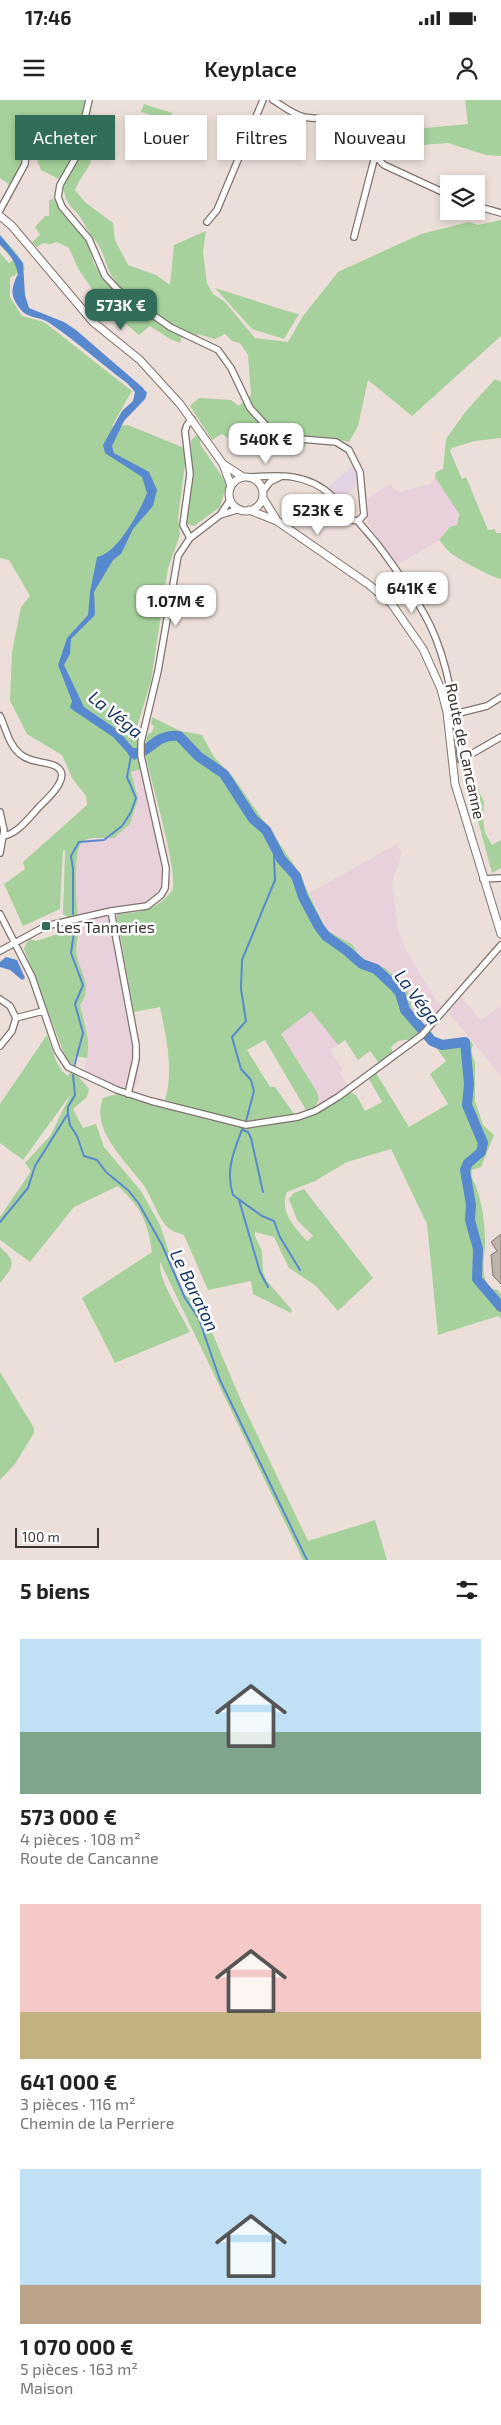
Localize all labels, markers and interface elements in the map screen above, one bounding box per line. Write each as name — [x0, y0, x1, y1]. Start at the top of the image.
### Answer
text: 17:46 — [25, 6, 71, 29]
icon: menu — [20, 54, 48, 82]
icon: person — [453, 54, 481, 82]
text: Keyplace — [204, 55, 297, 81]
chip: Acheter — [15, 115, 115, 160]
chip: Louer — [125, 115, 207, 160]
chip: Filtres — [217, 115, 306, 160]
chip: Nouveau — [316, 115, 424, 160]
map controls — [440, 175, 485, 220]
button: layers — [440, 175, 485, 220]
pin: 573K € — [80, 288, 162, 331]
text: 573K € — [96, 295, 146, 314]
pin: 540K € — [225, 422, 307, 465]
text: 540K € — [240, 429, 292, 448]
pin: 523K € — [277, 494, 359, 536]
text: 523K € — [293, 500, 343, 519]
pin: 641K € — [371, 572, 453, 614]
text: 641K € — [387, 578, 437, 597]
pin: 1.07M € — [130, 584, 222, 627]
text: 1.07M € — [147, 591, 205, 610]
street label: Route de Cancanne — [442, 681, 490, 821]
water label: La Véga — [84, 685, 148, 743]
place label: Les Tanneries — [56, 917, 155, 936]
marker: Les Tanneries — [40, 920, 52, 932]
water label: La Véga — [390, 965, 446, 1029]
water label: Le Baraton — [166, 1245, 224, 1335]
scale bar — [15, 1525, 99, 1548]
text: 100 m — [22, 1528, 60, 1545]
icon: filters — [453, 1576, 481, 1604]
text: 5 biens — [20, 1578, 90, 1603]
icon: home — [206, 1671, 296, 1761]
text: 573 000 € — [20, 1804, 117, 1829]
text: 4 pièces · 108 m² — [20, 1829, 141, 1848]
text: Route de Cancanne — [20, 1848, 159, 1867]
icon: home — [206, 1936, 296, 2026]
text: 641 000 € — [20, 2069, 117, 2094]
text: 3 pièces · 116 m² — [20, 2094, 136, 2113]
text: Chemin de la Perriere — [20, 2113, 174, 2132]
icon: home — [206, 2201, 296, 2291]
text: 1 070 000 € — [20, 2334, 134, 2359]
text: 5 pièces · 163 m² — [20, 2359, 138, 2378]
text: Maison — [20, 2378, 73, 2397]

